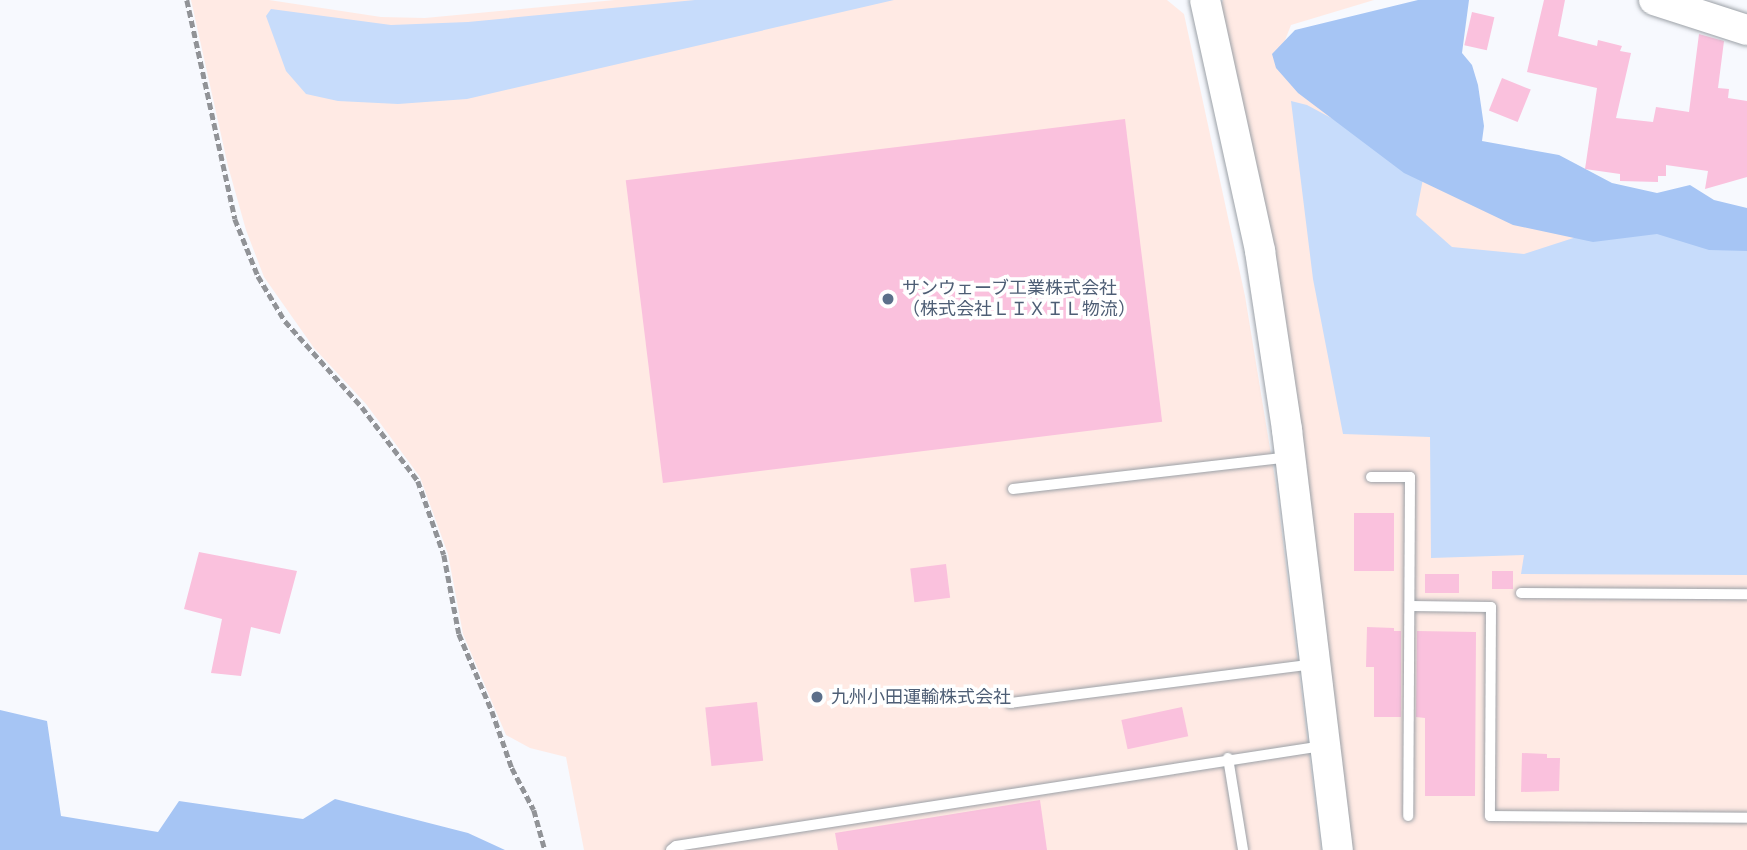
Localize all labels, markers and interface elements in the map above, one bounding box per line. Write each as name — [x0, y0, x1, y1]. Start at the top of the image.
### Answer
place label: サンウェーブ工業株式会社 （株式会社ＬＩＸＩＬ物流） — [902, 278, 1136, 320]
marker: サンウェーブ工業株式会社 （株式会社ＬＩＸＩＬ物流） — [880, 291, 896, 307]
place label: 九州小田運輸株式会社 — [831, 686, 1011, 708]
marker: 九州小田運輸株式会社 — [809, 689, 825, 705]

